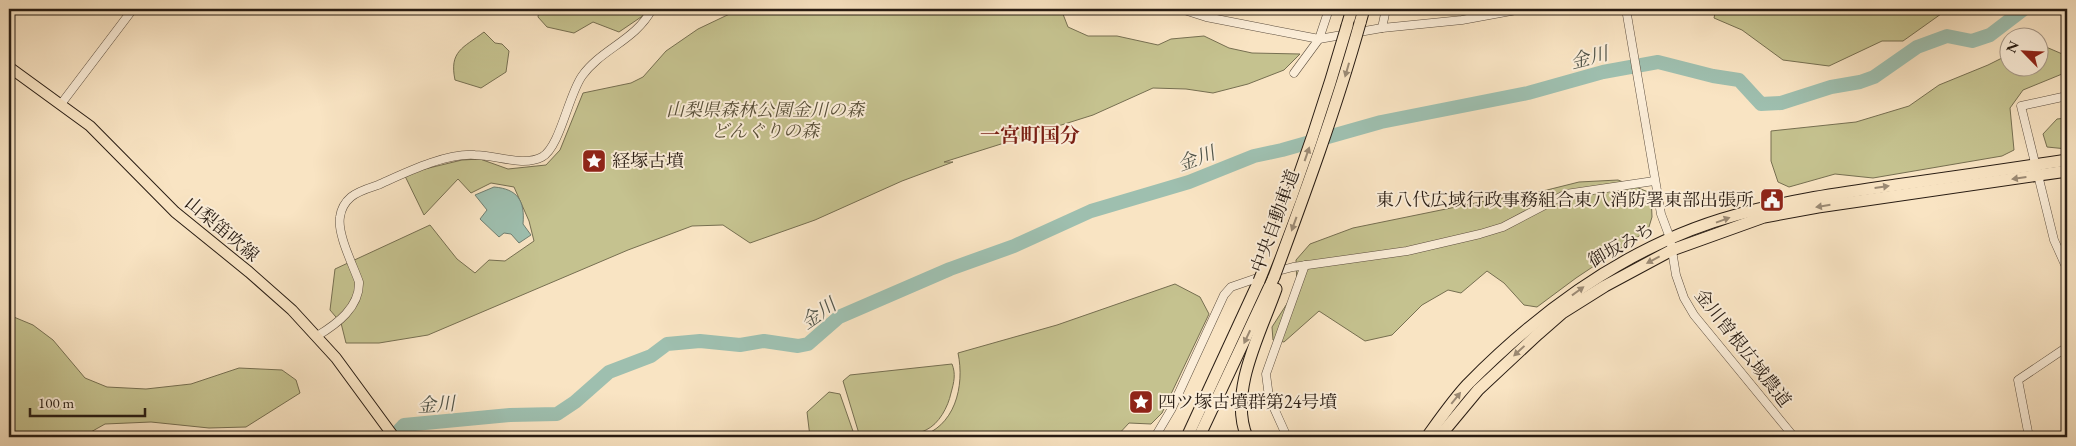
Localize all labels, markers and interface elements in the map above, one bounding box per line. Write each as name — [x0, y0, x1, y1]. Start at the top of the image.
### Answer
north arrow — [1998, 28, 2048, 78]
text: N — [2002, 37, 2023, 56]
water label: 金川 — [1568, 40, 1613, 74]
one-way arrow — [1343, 63, 1351, 78]
park label: 山梨県森林公園金川の森 どんぐりの森 — [666, 98, 866, 142]
district label: 一宮町国分 — [980, 122, 1080, 148]
water label: 金川 — [1174, 140, 1220, 177]
one-way arrow — [1304, 146, 1312, 161]
place icon: 経塚古墳 — [581, 148, 607, 174]
place label: 経塚古墳 — [612, 149, 684, 172]
street label: 中央自動車道 — [1245, 166, 1304, 276]
one-way arrow — [2011, 174, 2027, 182]
one-way arrow — [1874, 183, 1890, 191]
public building icon: 東八代広域行政事務組合東八消防署東部出張所 — [1759, 187, 1785, 213]
place label: 東八代広域行政事務組合東八消防署東部出張所 — [1376, 188, 1754, 211]
street label: 山梨笛吹線 — [180, 191, 264, 266]
one-way arrow — [1815, 202, 1831, 210]
one-way arrow — [1715, 215, 1730, 223]
one-way arrow — [1290, 216, 1297, 231]
street label: 御坂みち — [1584, 217, 1658, 272]
one-way arrow — [1646, 256, 1660, 265]
street label: 金川曽根広域農道 — [1690, 284, 1797, 412]
one-way arrow — [1571, 286, 1584, 296]
water label: 金川 — [796, 291, 843, 335]
one-way arrow — [1243, 330, 1251, 344]
one-way arrow — [1513, 345, 1525, 357]
scale bar — [30, 386, 145, 418]
place icon: 四ツ塚古墳群第24号墳 — [1128, 389, 1154, 415]
place label: 四ツ塚古墳群第24号墳 — [1158, 390, 1337, 413]
water label: 金川 — [416, 391, 458, 418]
one-way arrow — [1451, 392, 1462, 405]
text: 100 m — [38, 393, 75, 412]

